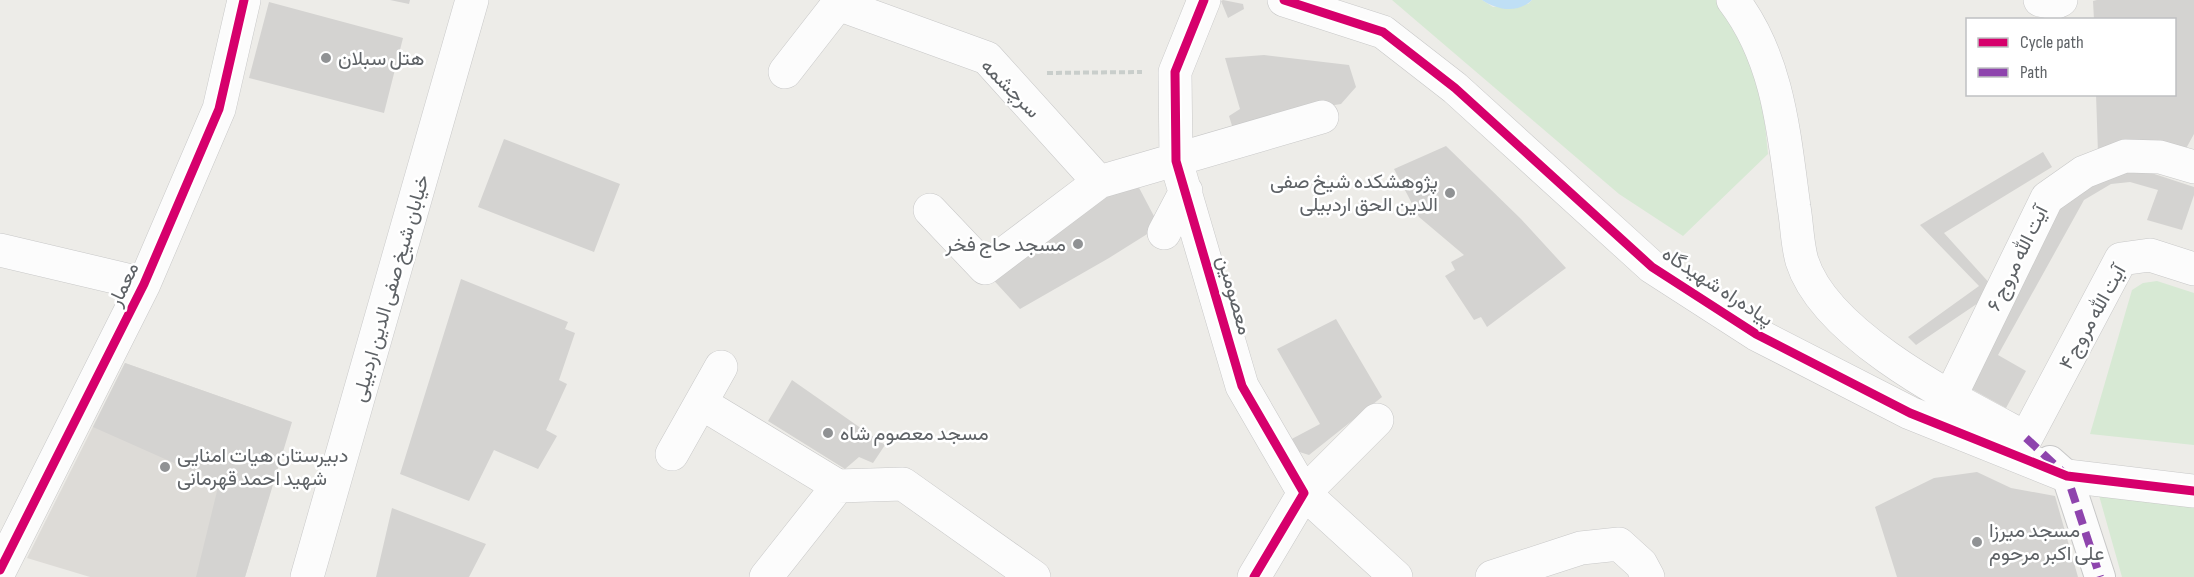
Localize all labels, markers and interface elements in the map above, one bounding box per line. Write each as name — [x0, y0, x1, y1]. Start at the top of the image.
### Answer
legend — [1966, 18, 2176, 96]
text: Cycle path — [2020, 32, 2084, 53]
place label: هتل سبلان — [338, 47, 424, 71]
marker: هتل سبلان — [319, 51, 333, 65]
street label: سرچشمه — [975, 54, 1045, 124]
text: Path — [2020, 62, 2048, 83]
place label: پژوهشکده شیخ صفی الدین الحق اردبیلی — [1270, 170, 1438, 217]
street label: خیابان شیخ صفی الدین اردبیلی — [347, 172, 436, 405]
marker: پژوهشکده شیخ صفی الدین الحق اردبیلی — [1443, 186, 1457, 200]
street label: آیت الله مروج ۶ — [1981, 200, 2055, 315]
place label: مسجد حاج فخر — [944, 233, 1066, 258]
marker: مسجد حاج فخر — [1071, 237, 1085, 251]
street label: پیاده‌راه شهیدگاه — [1657, 242, 1778, 333]
street label: معصومین — [1211, 253, 1257, 338]
street label: معمار — [103, 259, 144, 311]
street label: آیت الله مروج ۴ — [2053, 259, 2133, 375]
place label: مسجد معصوم شاه — [840, 422, 989, 446]
marker: مسجد معصوم شاه — [821, 426, 835, 440]
place label: دبیرستان هیات امنایی شهید احمد قهرمانی — [177, 444, 348, 491]
marker: دبیرستان هیات امنایی شهید احمد قهرمانی — [158, 460, 172, 474]
place label: مسجد میرزا علی اکبر مرحوم — [1989, 519, 2104, 566]
marker: مسجد میرزا علی اکبر مرحوم — [1970, 535, 1984, 549]

